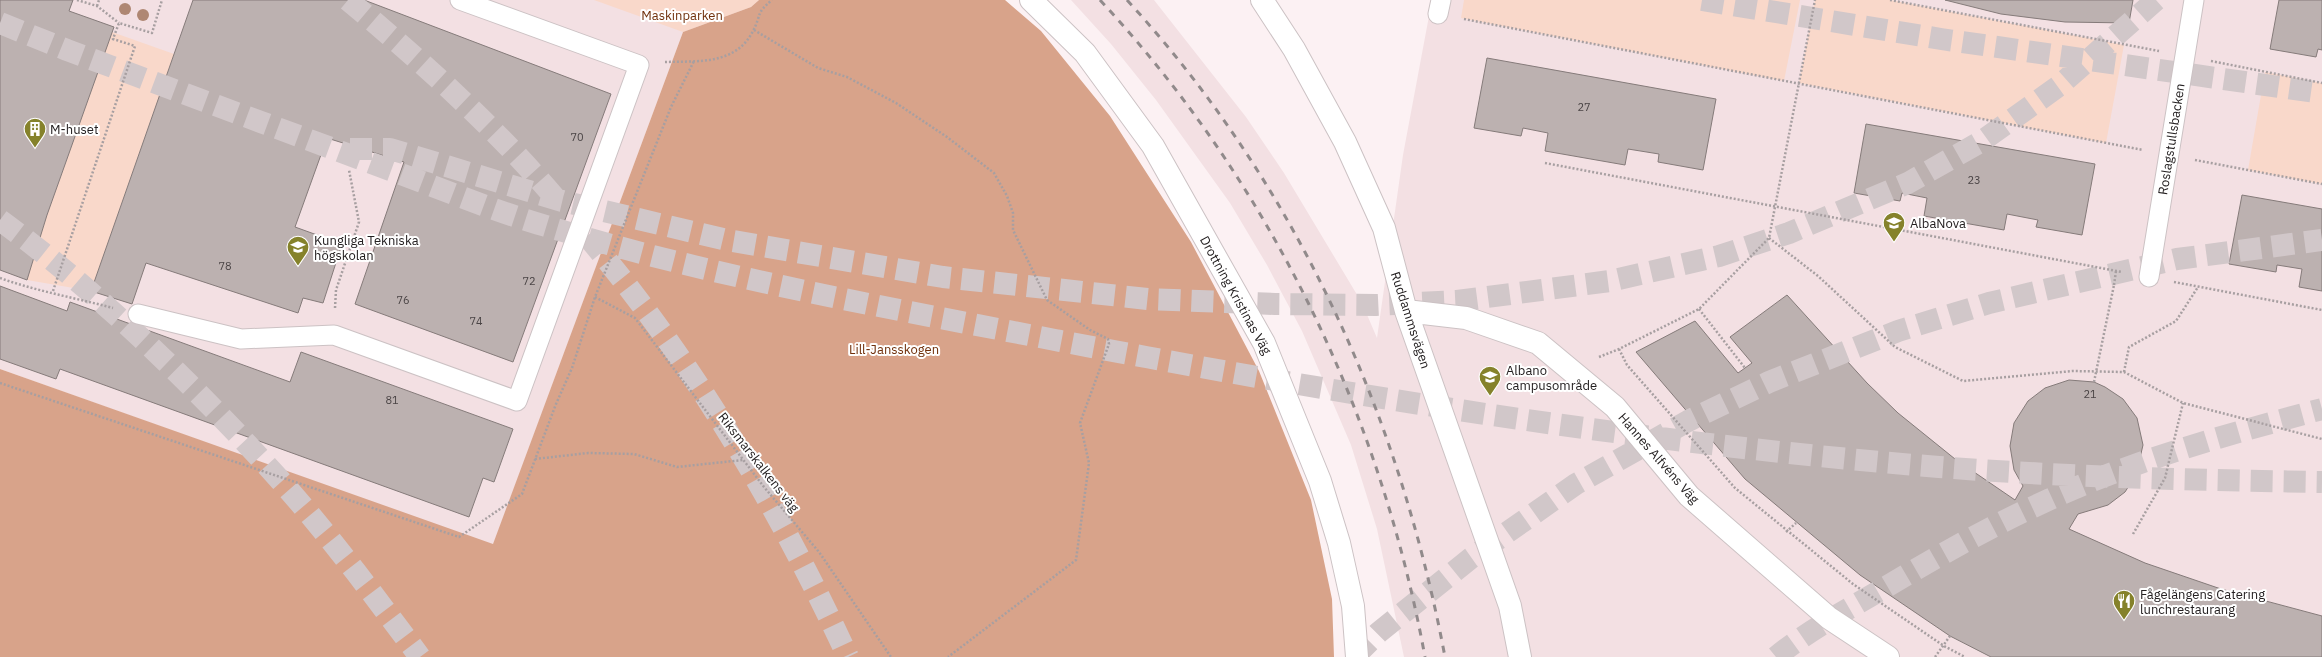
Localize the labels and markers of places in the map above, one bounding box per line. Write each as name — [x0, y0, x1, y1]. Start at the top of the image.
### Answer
building icon: M-huset — [22, 116, 48, 149]
place label: M-huset — [50, 121, 99, 138]
school or university icon: AlbaNova — [1881, 210, 1907, 243]
place label: AlbaNova — [1910, 215, 1966, 232]
place label: Kungliga Tekniska högskolan — [314, 232, 419, 264]
school or university icon: Kungliga Tekniska högskolan — [285, 234, 311, 267]
place label: Albano campusområde — [1506, 362, 1597, 394]
school or university icon: Albano campusområde — [1477, 364, 1503, 397]
place label: Fågelängens Catering lunchrestaurang — [2140, 586, 2265, 618]
restaurant icon: Fågelängens Catering lunchrestaurang — [2111, 588, 2137, 621]

